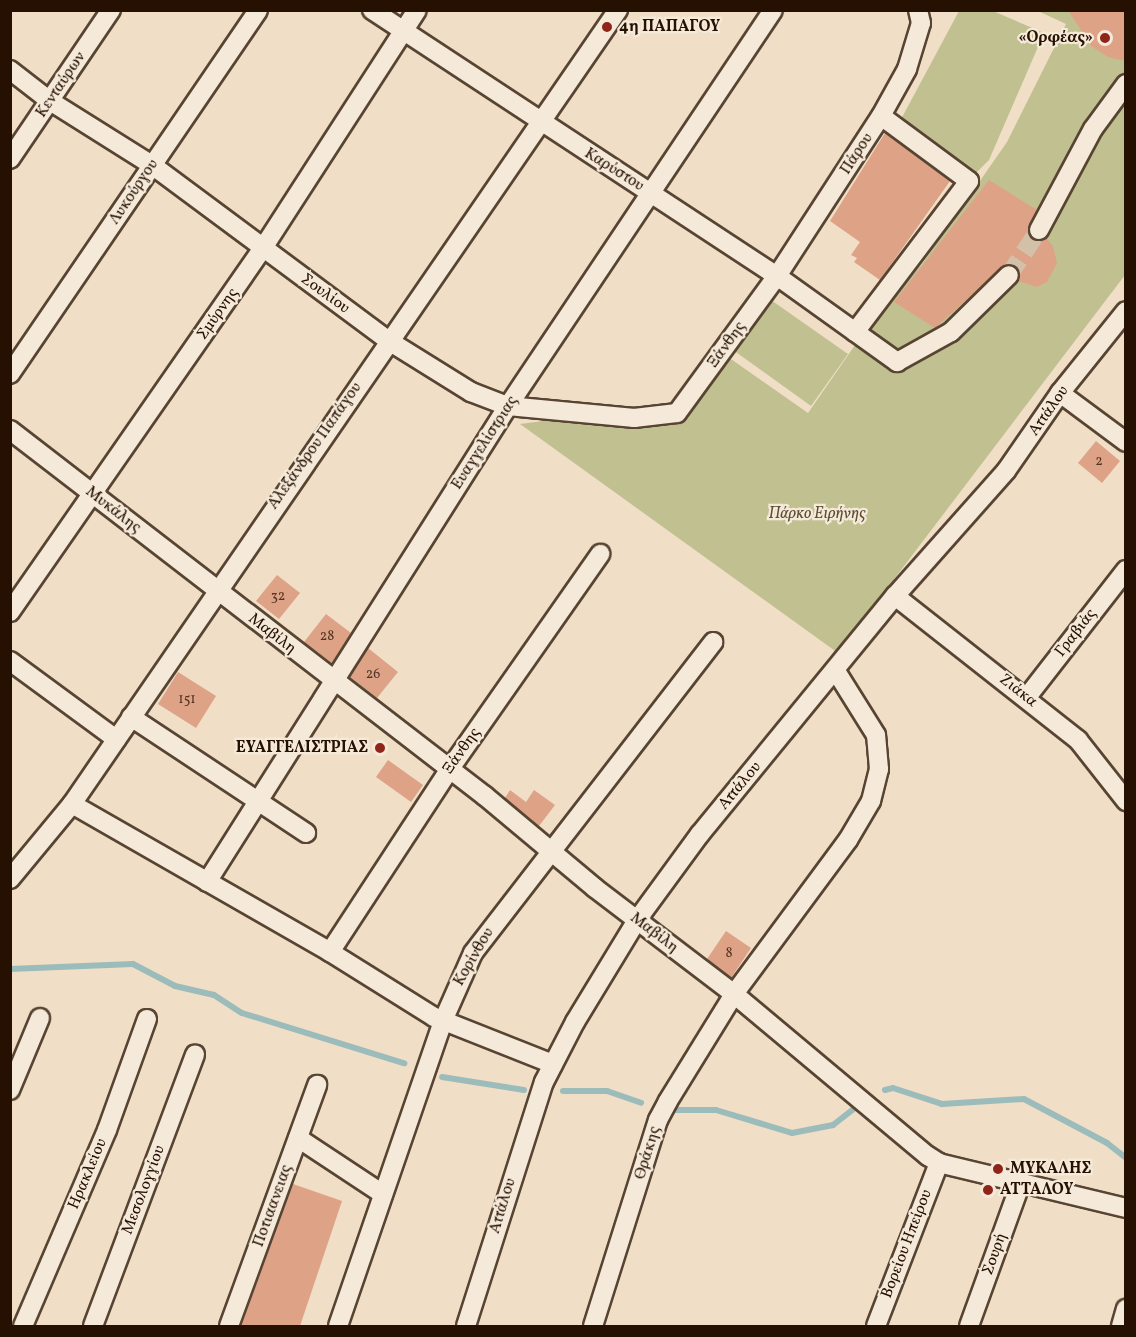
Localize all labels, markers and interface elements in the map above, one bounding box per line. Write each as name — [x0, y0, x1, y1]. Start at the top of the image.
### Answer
place label: 4η ΠΑΠΑΓΟΥ — [619, 17, 720, 37]
marker: 4η ΠΑΠΑΓΟΥ — [600, 20, 614, 34]
place label: «Ορφέας» — [1018, 28, 1093, 48]
marker: «Ορφέας» — [1098, 31, 1112, 45]
street label: Κενταύρων — [32, 48, 90, 122]
street label: Πάρου — [836, 130, 878, 178]
street label: Καρύστου — [581, 144, 647, 196]
street label: Λυκούργου — [105, 156, 163, 228]
street label: Σουλίου — [297, 270, 353, 318]
street label: Σμύρνης — [193, 284, 243, 344]
street label: Ξάνθης — [704, 318, 750, 372]
street label: Αλεξάνδρου Παπάγου — [264, 379, 366, 513]
street label: Αττάλου — [1025, 382, 1073, 440]
street label: Ευαγγελίστριας — [448, 393, 522, 493]
house number: 2 — [1095, 454, 1103, 470]
street label: Μυκάλης — [81, 482, 145, 538]
park label: Πάρκο Ειρήνης — [769, 504, 865, 524]
house number: 32 — [271, 589, 285, 605]
street label: Γραβιάς — [1051, 605, 1101, 661]
street label: Μαβίλη — [244, 609, 300, 659]
house number: 28 — [320, 629, 334, 645]
house number: 26 — [366, 667, 380, 683]
street label: Ζιάκα — [995, 670, 1041, 712]
house number: 151 — [178, 692, 196, 708]
street label: Ξάνθης — [439, 724, 485, 778]
place label: ΕΥΑΓΓΕΛΙΣΤΡΙΑΣ — [236, 738, 368, 758]
marker: ΕΥΑΓΓΕΛΙΣΤΡΙΑΣ — [373, 741, 387, 755]
street label: Αττάλου — [714, 758, 766, 814]
street label: Μαβίλη — [626, 909, 682, 957]
street label: Κορίνθου — [450, 924, 498, 990]
house number: 8 — [725, 946, 733, 962]
street label: Θράκης — [631, 1124, 665, 1182]
street label: Ηρακλείου — [64, 1136, 112, 1212]
street label: Μεσολογγίου — [118, 1143, 170, 1237]
place label: ΜΥΚΑΛΗΣ — [1010, 1159, 1091, 1179]
street label: Ποτιαανειας — [249, 1162, 297, 1250]
marker: ΜΥΚΑΛΗΣ — [991, 1162, 1005, 1176]
street label: Αττάλου — [486, 1176, 520, 1236]
place label: ΑΤΤΑΛΟΥ — [1000, 1180, 1073, 1200]
marker: ΑΤΤΑΛΟΥ — [981, 1183, 995, 1197]
street label: Βορείου Ηπείρου — [877, 1187, 937, 1301]
street label: Σουρή — [979, 1230, 1011, 1278]

